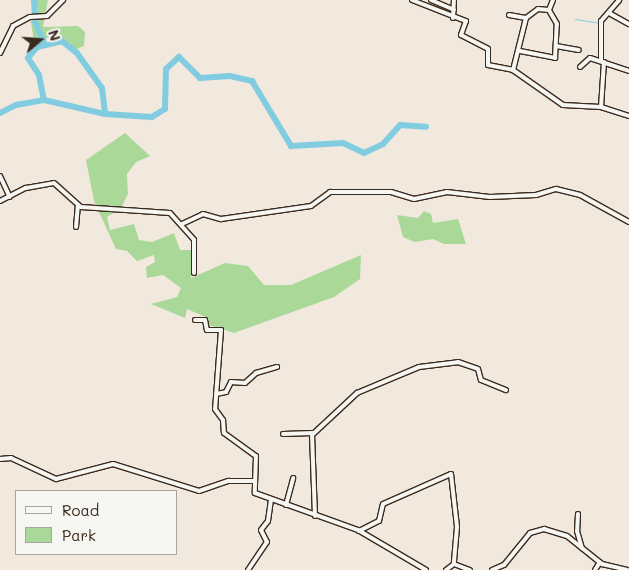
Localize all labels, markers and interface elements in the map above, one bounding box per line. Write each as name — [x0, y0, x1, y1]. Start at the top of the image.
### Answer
north arrow — [15, 15, 65, 65]
text: N — [44, 27, 65, 43]
legend — [15, 490, 178, 555]
text: Road — [62, 500, 99, 520]
text: Park — [62, 525, 96, 545]

